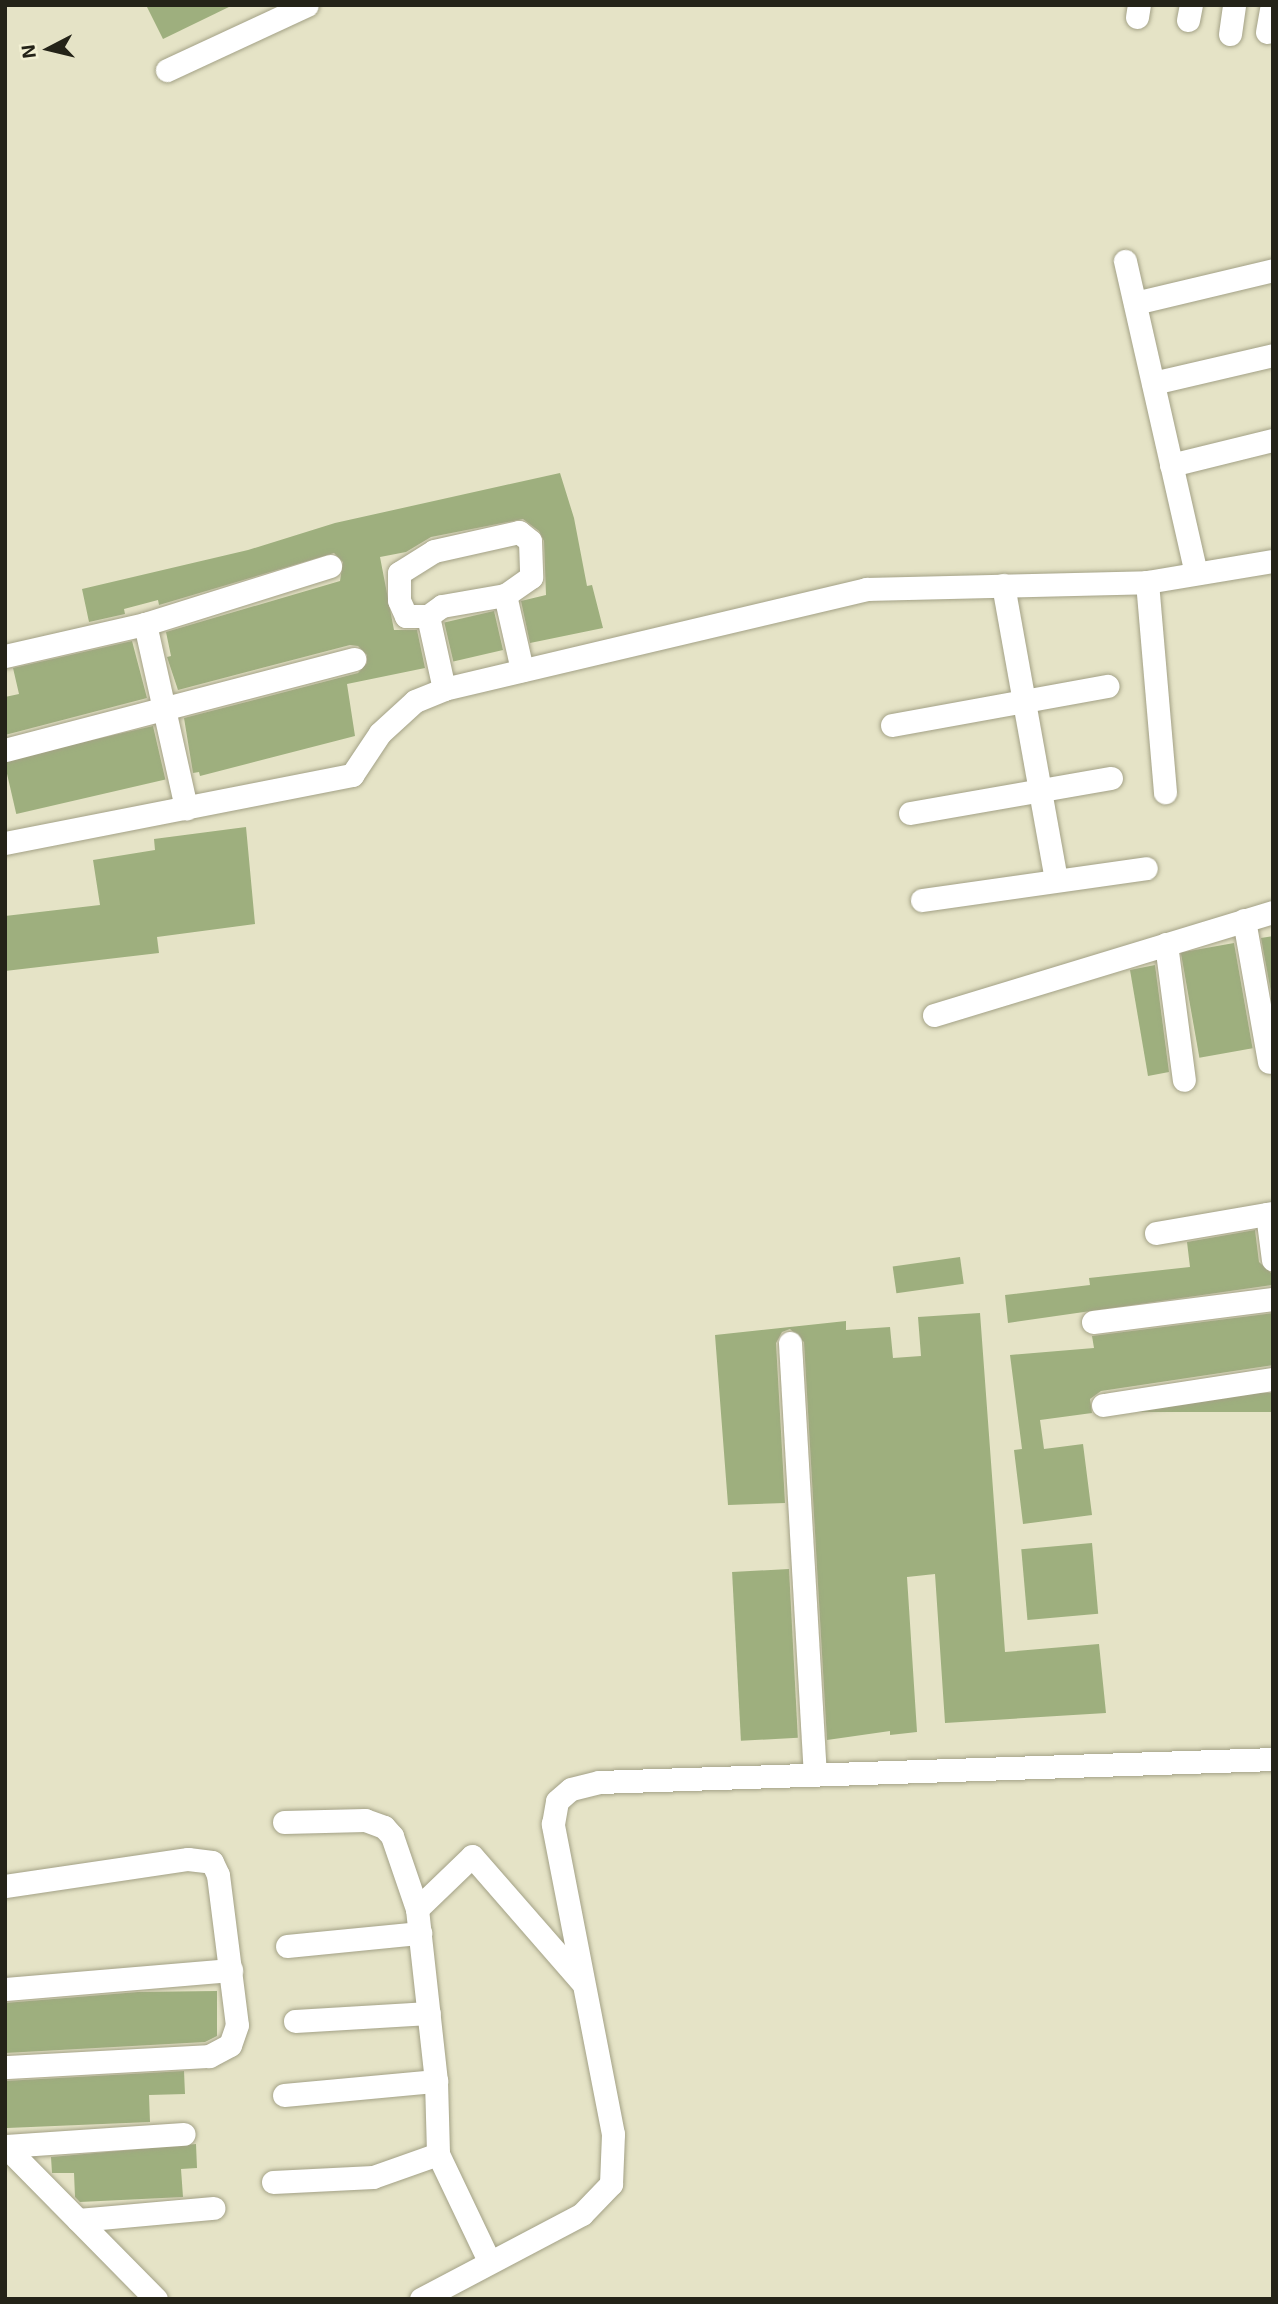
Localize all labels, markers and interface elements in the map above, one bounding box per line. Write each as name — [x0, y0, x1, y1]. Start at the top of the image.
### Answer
north arrow — [14, 14, 84, 84]
text: N — [15, 43, 40, 60]

